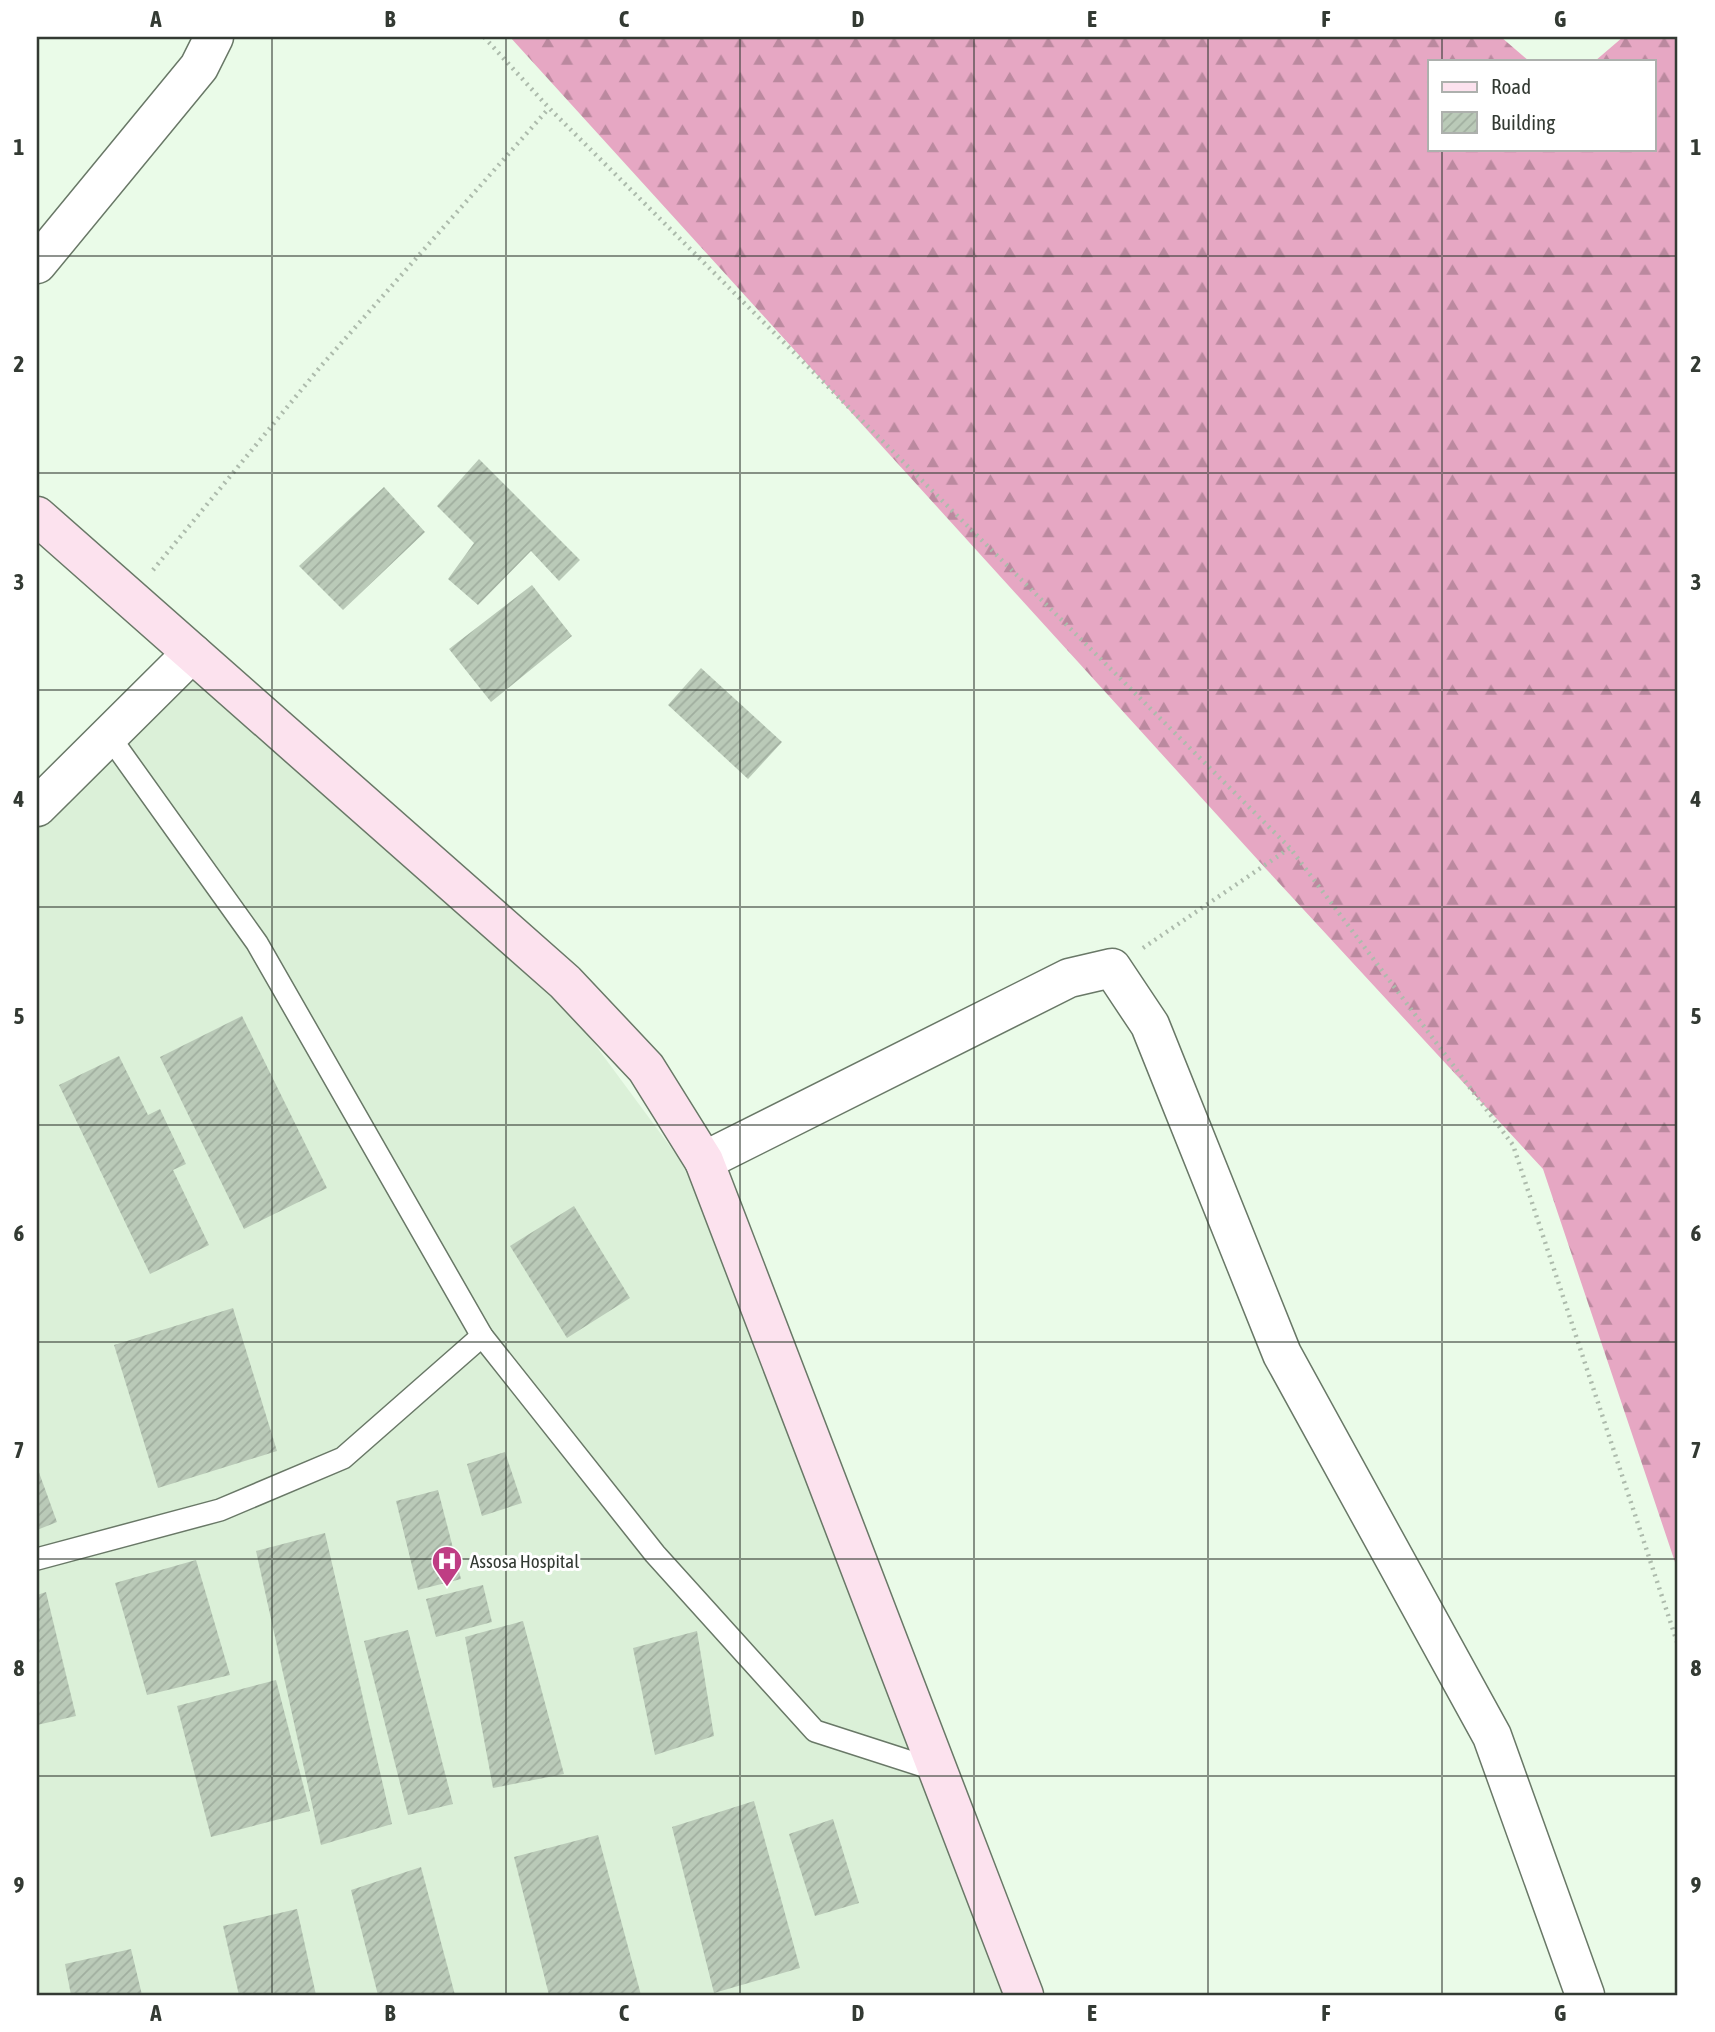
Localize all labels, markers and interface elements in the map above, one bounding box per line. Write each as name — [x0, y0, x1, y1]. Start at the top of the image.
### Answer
text: A — [149, 6, 162, 32]
text: B — [385, 6, 396, 32]
text: C — [619, 6, 630, 32]
text: D — [852, 6, 865, 32]
text: E — [1087, 6, 1097, 32]
text: F — [1321, 6, 1331, 32]
text: G — [1554, 6, 1566, 32]
legend — [1428, 60, 1656, 150]
text: Road — [1491, 74, 1531, 98]
text: Building — [1491, 110, 1555, 134]
text: 1 — [14, 134, 25, 160]
text: 1 — [1691, 134, 1702, 160]
text: 2 — [14, 351, 24, 377]
text: 2 — [1691, 351, 1701, 377]
text: 3 — [14, 569, 24, 595]
text: 3 — [1691, 569, 1701, 595]
text: 4 — [13, 786, 25, 812]
text: 4 — [1690, 786, 1702, 812]
text: 5 — [14, 1003, 25, 1029]
text: 5 — [1691, 1003, 1702, 1029]
text: 6 — [14, 1220, 25, 1246]
text: 6 — [1691, 1220, 1702, 1246]
text: 7 — [14, 1437, 24, 1463]
text: 7 — [1691, 1437, 1701, 1463]
hospital icon: Assosa Hospital — [430, 1544, 464, 1588]
place label: Assosa Hospital — [470, 1550, 579, 1572]
text: 8 — [14, 1655, 25, 1681]
text: 8 — [1691, 1655, 1702, 1681]
text: 9 — [14, 1872, 25, 1898]
text: 9 — [1691, 1872, 1702, 1898]
text: A — [149, 2000, 162, 2026]
text: B — [385, 2000, 396, 2026]
text: C — [619, 2000, 630, 2026]
text: D — [852, 2000, 865, 2026]
text: E — [1087, 2000, 1097, 2026]
text: F — [1321, 2000, 1331, 2026]
text: G — [1554, 2000, 1566, 2026]

